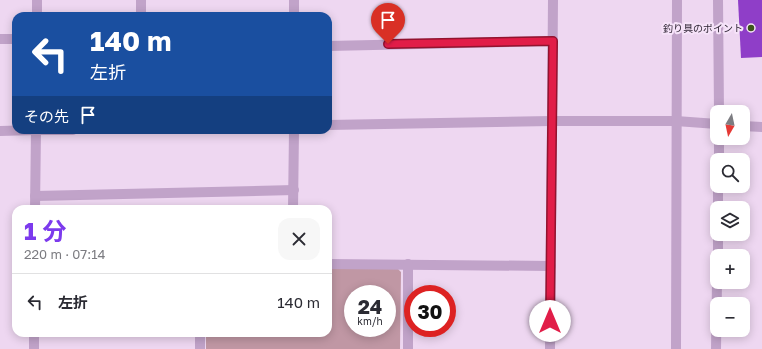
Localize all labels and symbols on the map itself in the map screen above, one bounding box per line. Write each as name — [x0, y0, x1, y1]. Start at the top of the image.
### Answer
pin — [371, 3, 405, 44]
place label: 釣り具のポイント — [663, 22, 743, 34]
marker: 釣り具のポイント — [746, 23, 756, 33]
north arrow — [710, 105, 750, 145]
speed limit sign: 30 — [404, 285, 456, 337]
position arrow — [529, 300, 571, 342]

